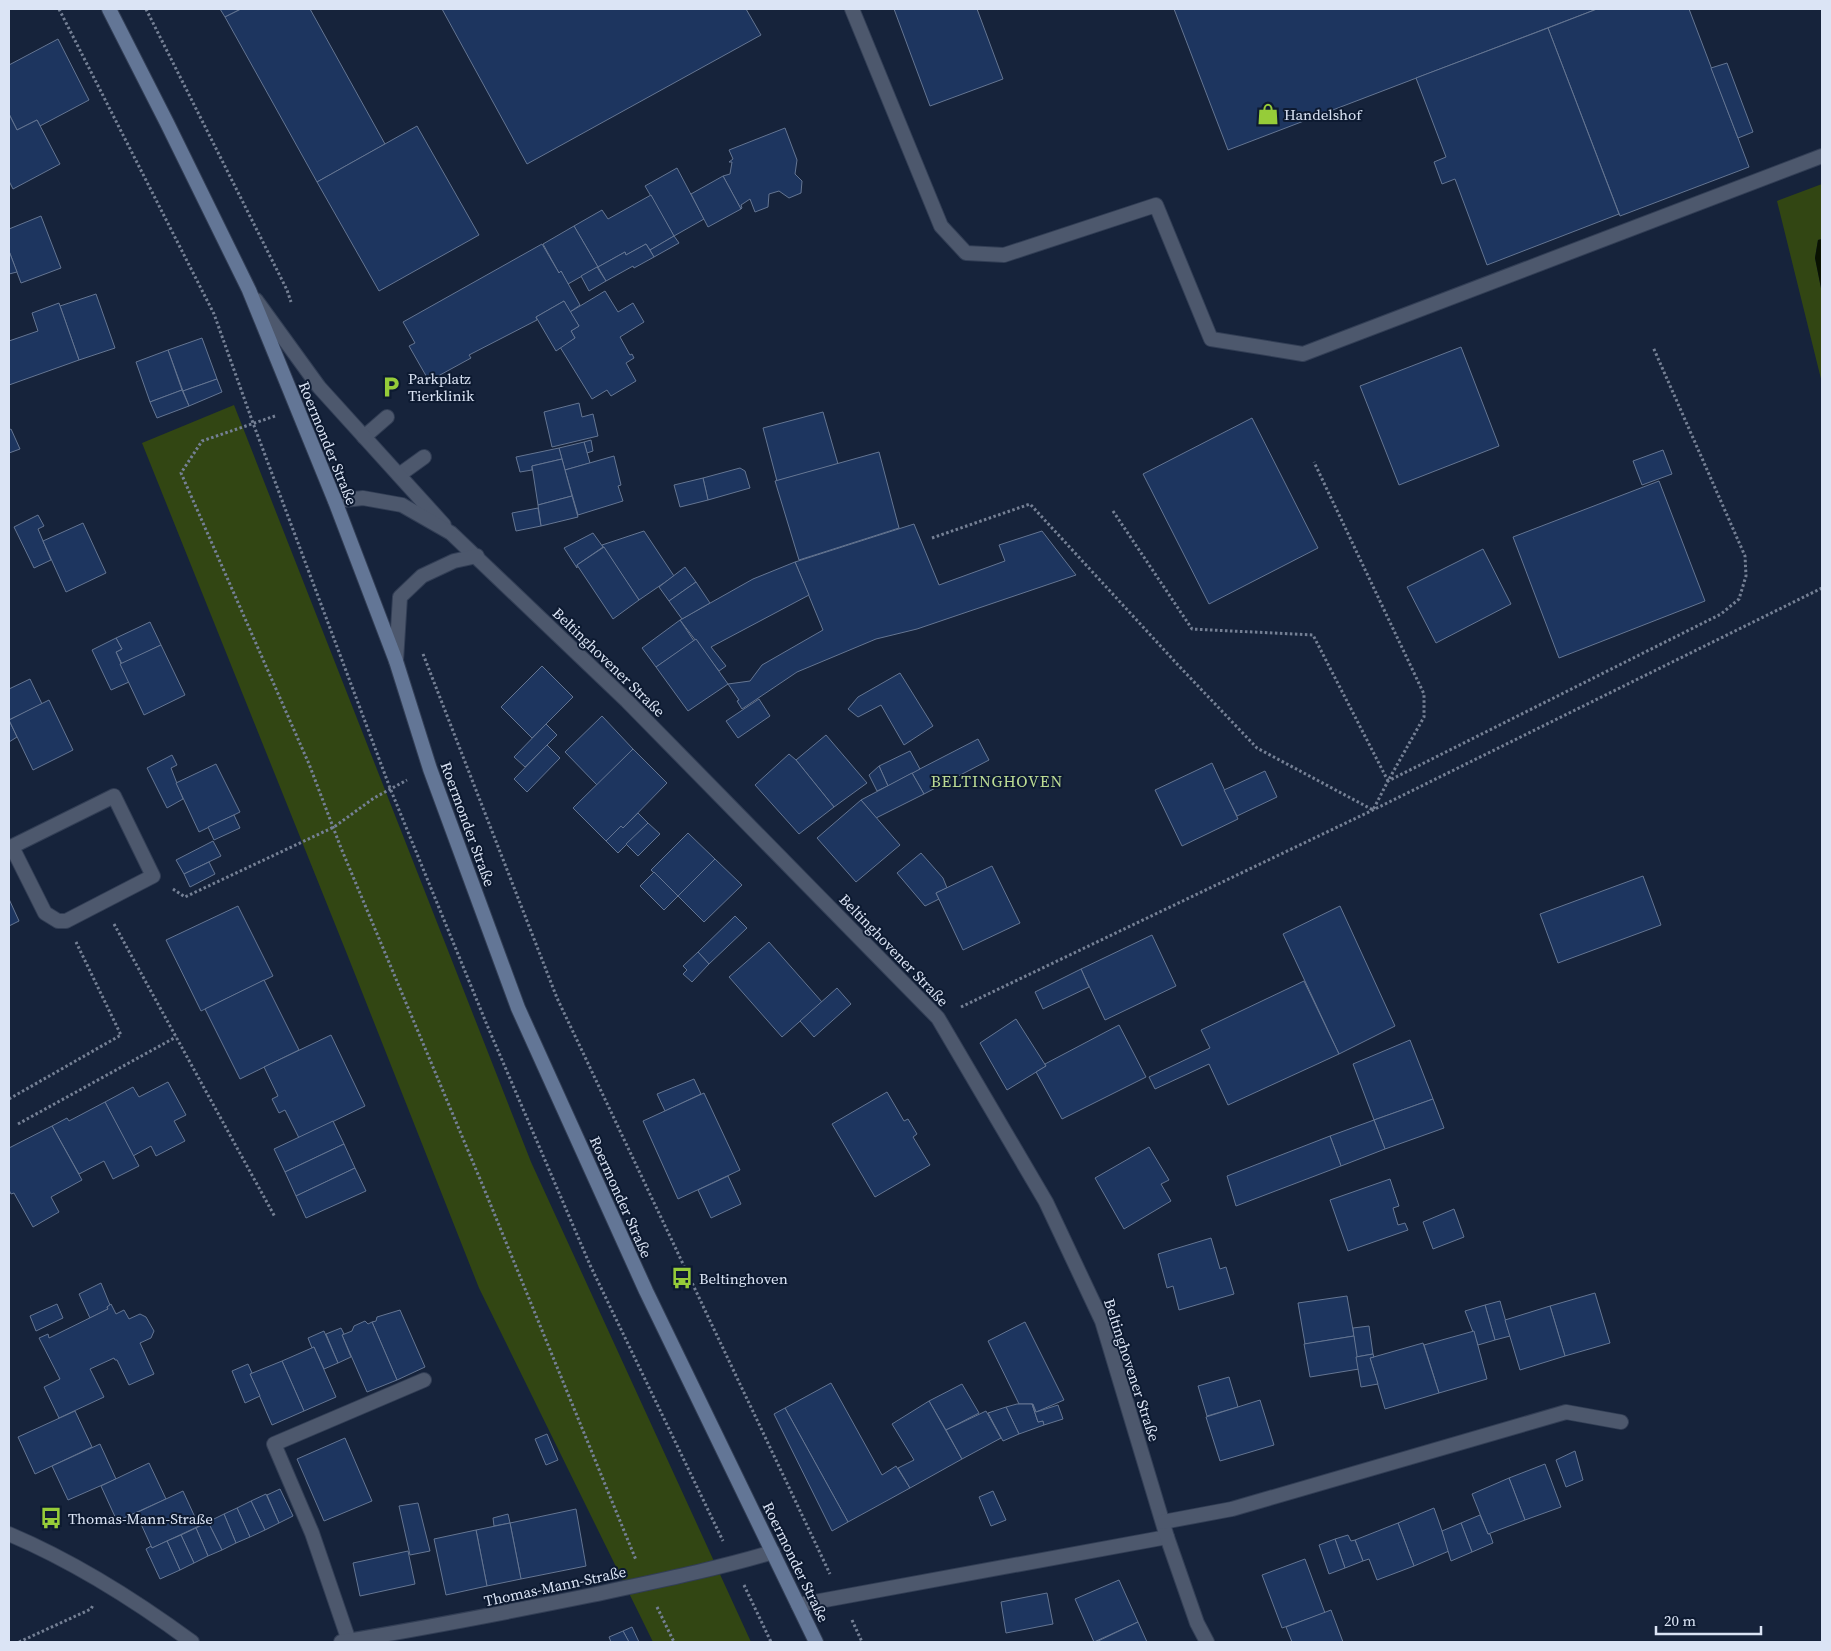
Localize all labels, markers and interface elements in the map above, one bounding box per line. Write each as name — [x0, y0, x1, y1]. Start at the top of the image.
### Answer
shop icon: Handelshof — [1255, 101, 1281, 127]
place label: Handelshof — [1284, 104, 1363, 125]
place label: Parkplatz Tierklinik — [408, 368, 475, 406]
parking icon: Parkplatz Tierklinik — [378, 374, 404, 400]
street label: Roermonder Straße — [294, 378, 362, 508]
street label: Beltinghovener Straße — [548, 603, 670, 722]
street label: Roermonder Straße — [436, 759, 500, 890]
district label: BELTINGHOVEN — [931, 770, 1063, 792]
street label: Beltinghovener Straße — [835, 889, 954, 1011]
street label: Roermonder Straße — [585, 1133, 657, 1262]
bus stop icon: Beltinghoven — [669, 1265, 695, 1291]
place label: Beltinghoven — [699, 1268, 788, 1289]
street label: Beltinghovener Straße — [1099, 1296, 1165, 1444]
street label: Roermonder Straße — [758, 1498, 834, 1626]
bus stop icon: Thomas-Mann-Straße — [38, 1505, 64, 1531]
place label: Thomas-Mann-Straße — [68, 1508, 213, 1529]
street label: Thomas-Mann-Straße — [482, 1561, 628, 1611]
scale bar — [1656, 1604, 1761, 1636]
text: 20 m — [1664, 1610, 1696, 1631]

